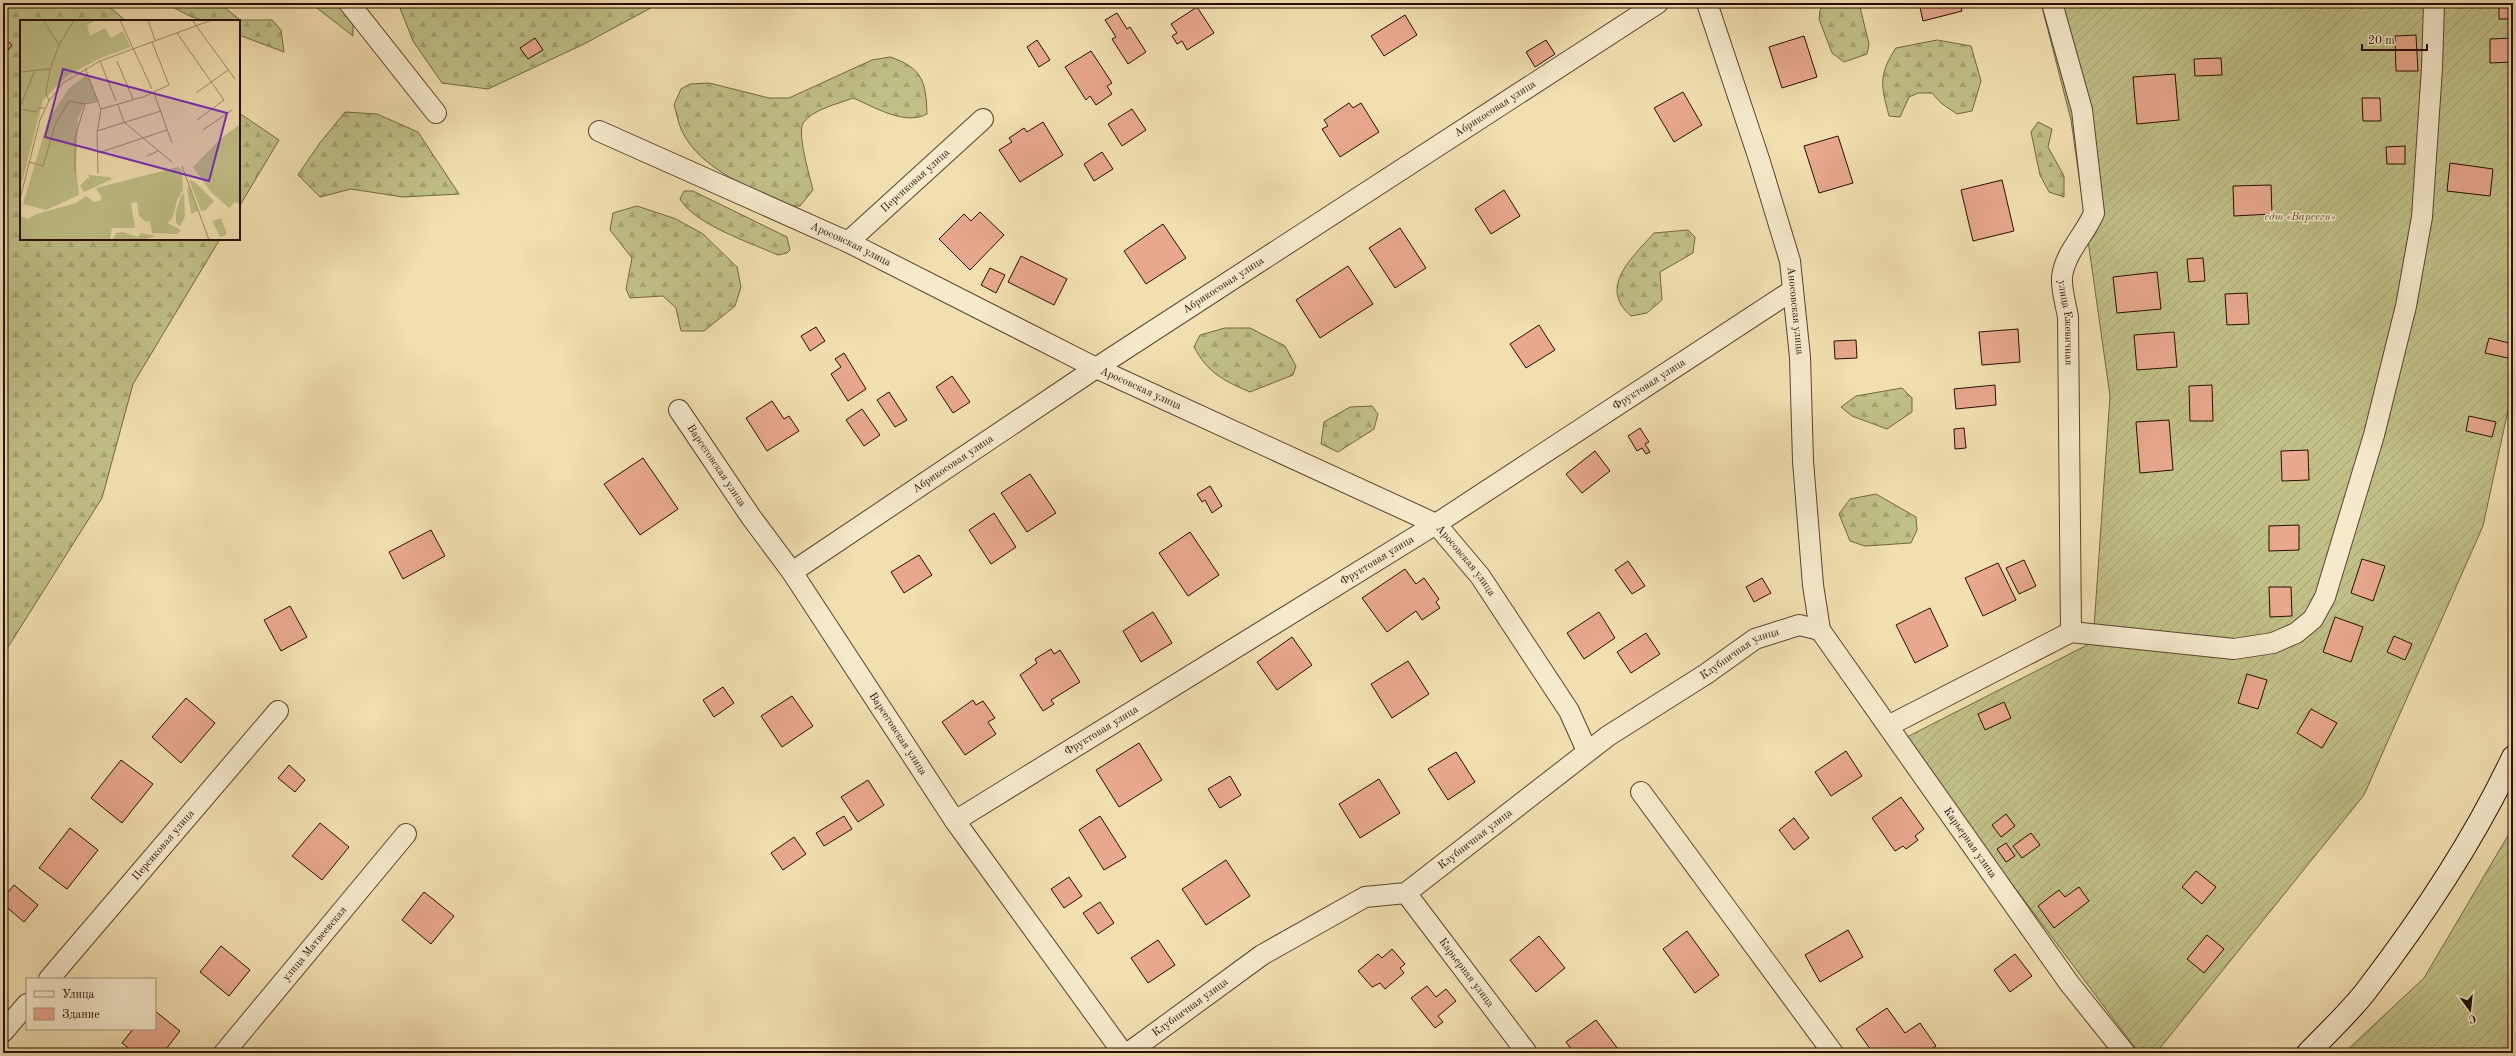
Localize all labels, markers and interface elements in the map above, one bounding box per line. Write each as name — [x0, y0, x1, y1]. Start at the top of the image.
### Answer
inset map — [20, 20, 240, 240]
scale bar — [2362, 26, 2427, 52]
text: 20 m — [2368, 35, 2395, 47]
street label: Абрикосовая улица — [1453, 78, 1538, 139]
street label: Персиковая улица — [879, 146, 952, 215]
park label: сдт «Варсеги» — [2264, 212, 2336, 223]
street label: Аросовская улица — [809, 220, 893, 269]
street label: Абрикосовая улица — [1181, 255, 1266, 316]
street label: Аносовская улица — [1785, 266, 1805, 356]
street label: улица Ежевичная — [2056, 280, 2074, 366]
street label: Фруктовая улица — [1611, 356, 1688, 412]
street label: Аросовская улица — [1098, 365, 1183, 412]
street label: Варсеговская улица — [685, 423, 748, 509]
street label: Абрикосовая улица — [911, 433, 996, 495]
street label: Аросовская улица — [1434, 523, 1498, 599]
street label: Фруктовая улица — [1338, 533, 1416, 587]
street label: Клубничная улица — [1698, 626, 1781, 682]
street label: Варсеговская улица — [867, 691, 929, 778]
street label: Фруктовая улица — [1063, 703, 1141, 757]
street label: Карьерная улица — [1942, 806, 1999, 881]
street label: Персиковая улица — [130, 807, 197, 883]
street label: Клубничная улица — [1436, 807, 1515, 871]
street label: улица Матвеевская — [281, 904, 349, 983]
street label: Карьерная улица — [1437, 936, 1496, 1010]
street label: Клубничная улица — [1150, 976, 1230, 1039]
legend — [26, 978, 156, 1030]
text: Улица — [62, 989, 95, 1001]
north arrow — [2450, 990, 2490, 1030]
text: Здание — [62, 1009, 100, 1021]
text: С — [2467, 1012, 2477, 1024]

